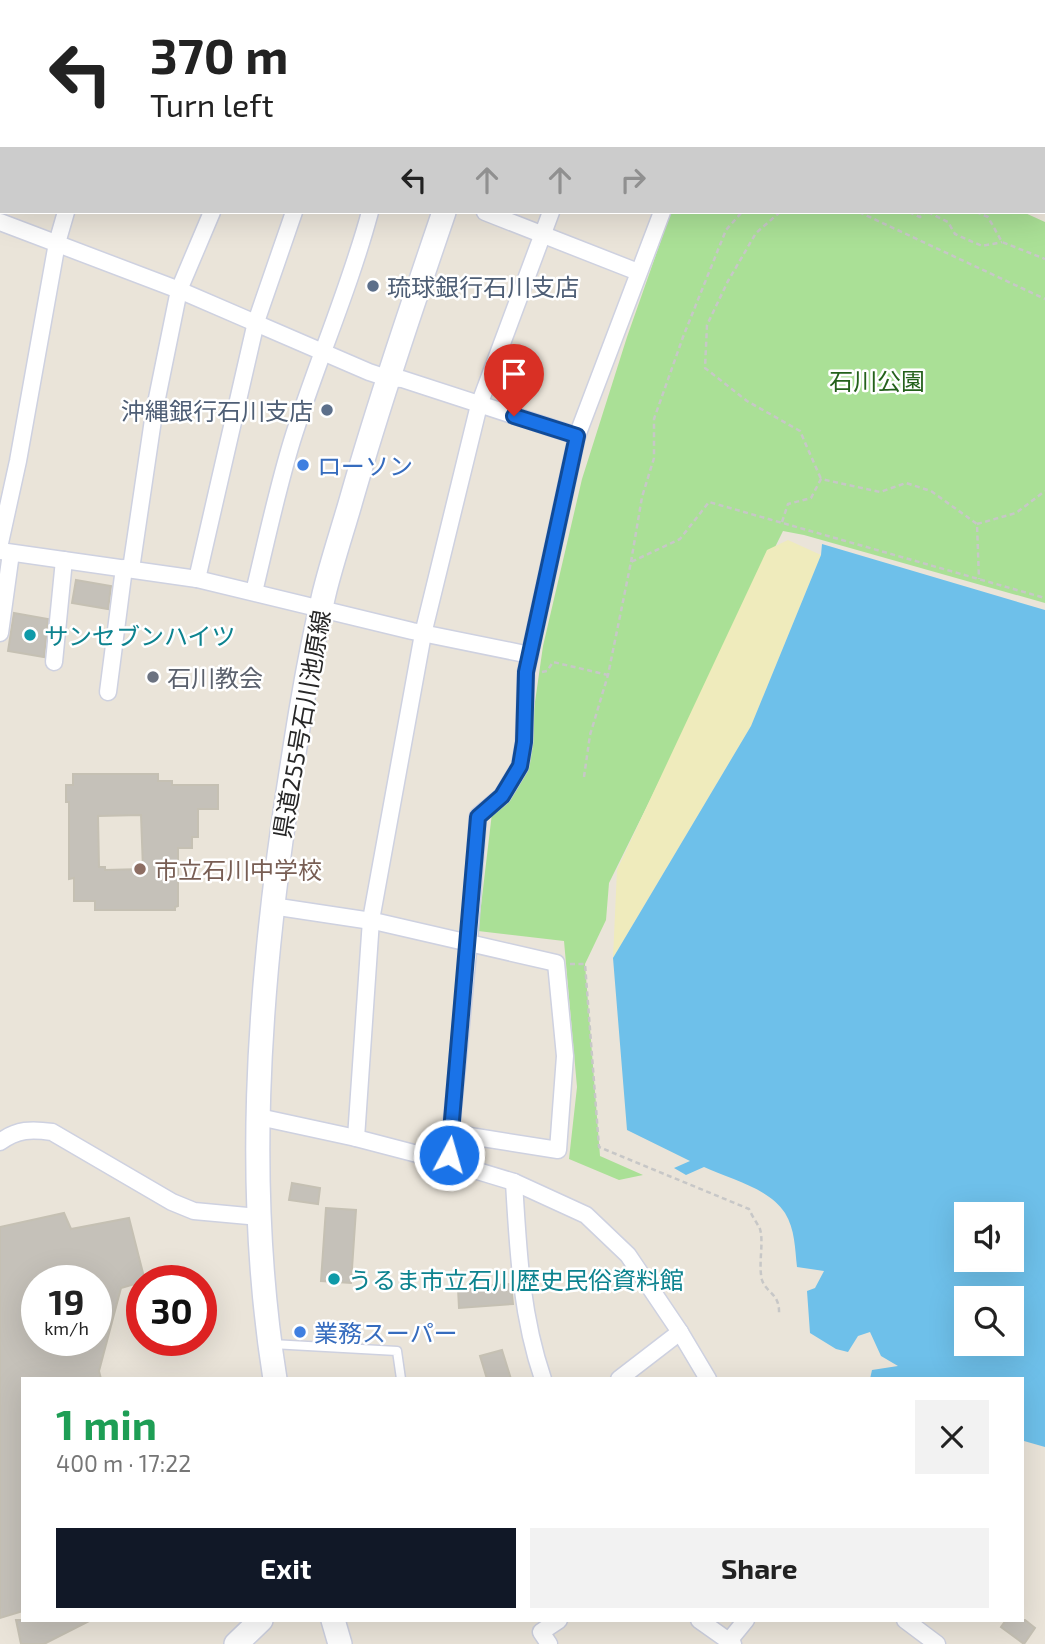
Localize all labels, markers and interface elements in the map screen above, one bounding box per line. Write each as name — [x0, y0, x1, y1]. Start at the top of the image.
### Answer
text: 370 m — [150, 25, 288, 84]
icon: left — [35, 28, 126, 119]
text: Turn left — [150, 85, 274, 123]
icon: left — [395, 161, 433, 199]
icon: ahead — [468, 161, 506, 199]
icon: ahead — [541, 161, 579, 199]
icon: right — [614, 161, 652, 199]
place label: 琉球銀行石川支店 — [387, 272, 579, 301]
marker: 琉球銀行石川支店 — [365, 278, 381, 294]
pin — [484, 344, 544, 416]
icon: arrive — [495, 355, 533, 393]
park label: 石川公園 — [829, 366, 925, 395]
place label: 沖縄銀行石川支店 — [121, 396, 313, 425]
marker: 沖縄銀行石川支店 — [319, 402, 335, 418]
place label: ローソン — [317, 451, 413, 480]
marker: ローソン — [295, 457, 311, 473]
street label: 県道255号石川池原線 — [267, 608, 335, 840]
place label: サンセブンハイツ — [44, 621, 236, 650]
marker: サンセブンハイツ — [22, 627, 38, 643]
place label: 石川教会 — [167, 663, 263, 692]
marker: 石川教会 — [145, 669, 161, 685]
place label: 市立石川中学校 — [154, 855, 322, 884]
marker: 市立石川中学校 — [132, 861, 148, 877]
position arrow — [412, 1118, 486, 1192]
map controls — [954, 1202, 1024, 1356]
button: sound — [954, 1202, 1024, 1272]
speed limit sign: 30 — [126, 1265, 217, 1356]
place label: うるま市立石川歴史民俗資料館 — [348, 1265, 684, 1294]
marker: うるま市立石川歴史民俗資料館 — [326, 1271, 342, 1287]
text: 19 — [49, 1280, 84, 1322]
button: search — [954, 1286, 1024, 1356]
text: km/h — [44, 1317, 89, 1339]
place label: 業務スーパー — [314, 1318, 458, 1347]
marker: 業務スーパー — [292, 1324, 308, 1340]
text: 1 min — [56, 1398, 157, 1448]
button: close — [915, 1400, 989, 1474]
text: 400 m · 17:22 — [56, 1449, 191, 1477]
button: Exit — [56, 1528, 516, 1608]
button: Share — [530, 1528, 989, 1608]

